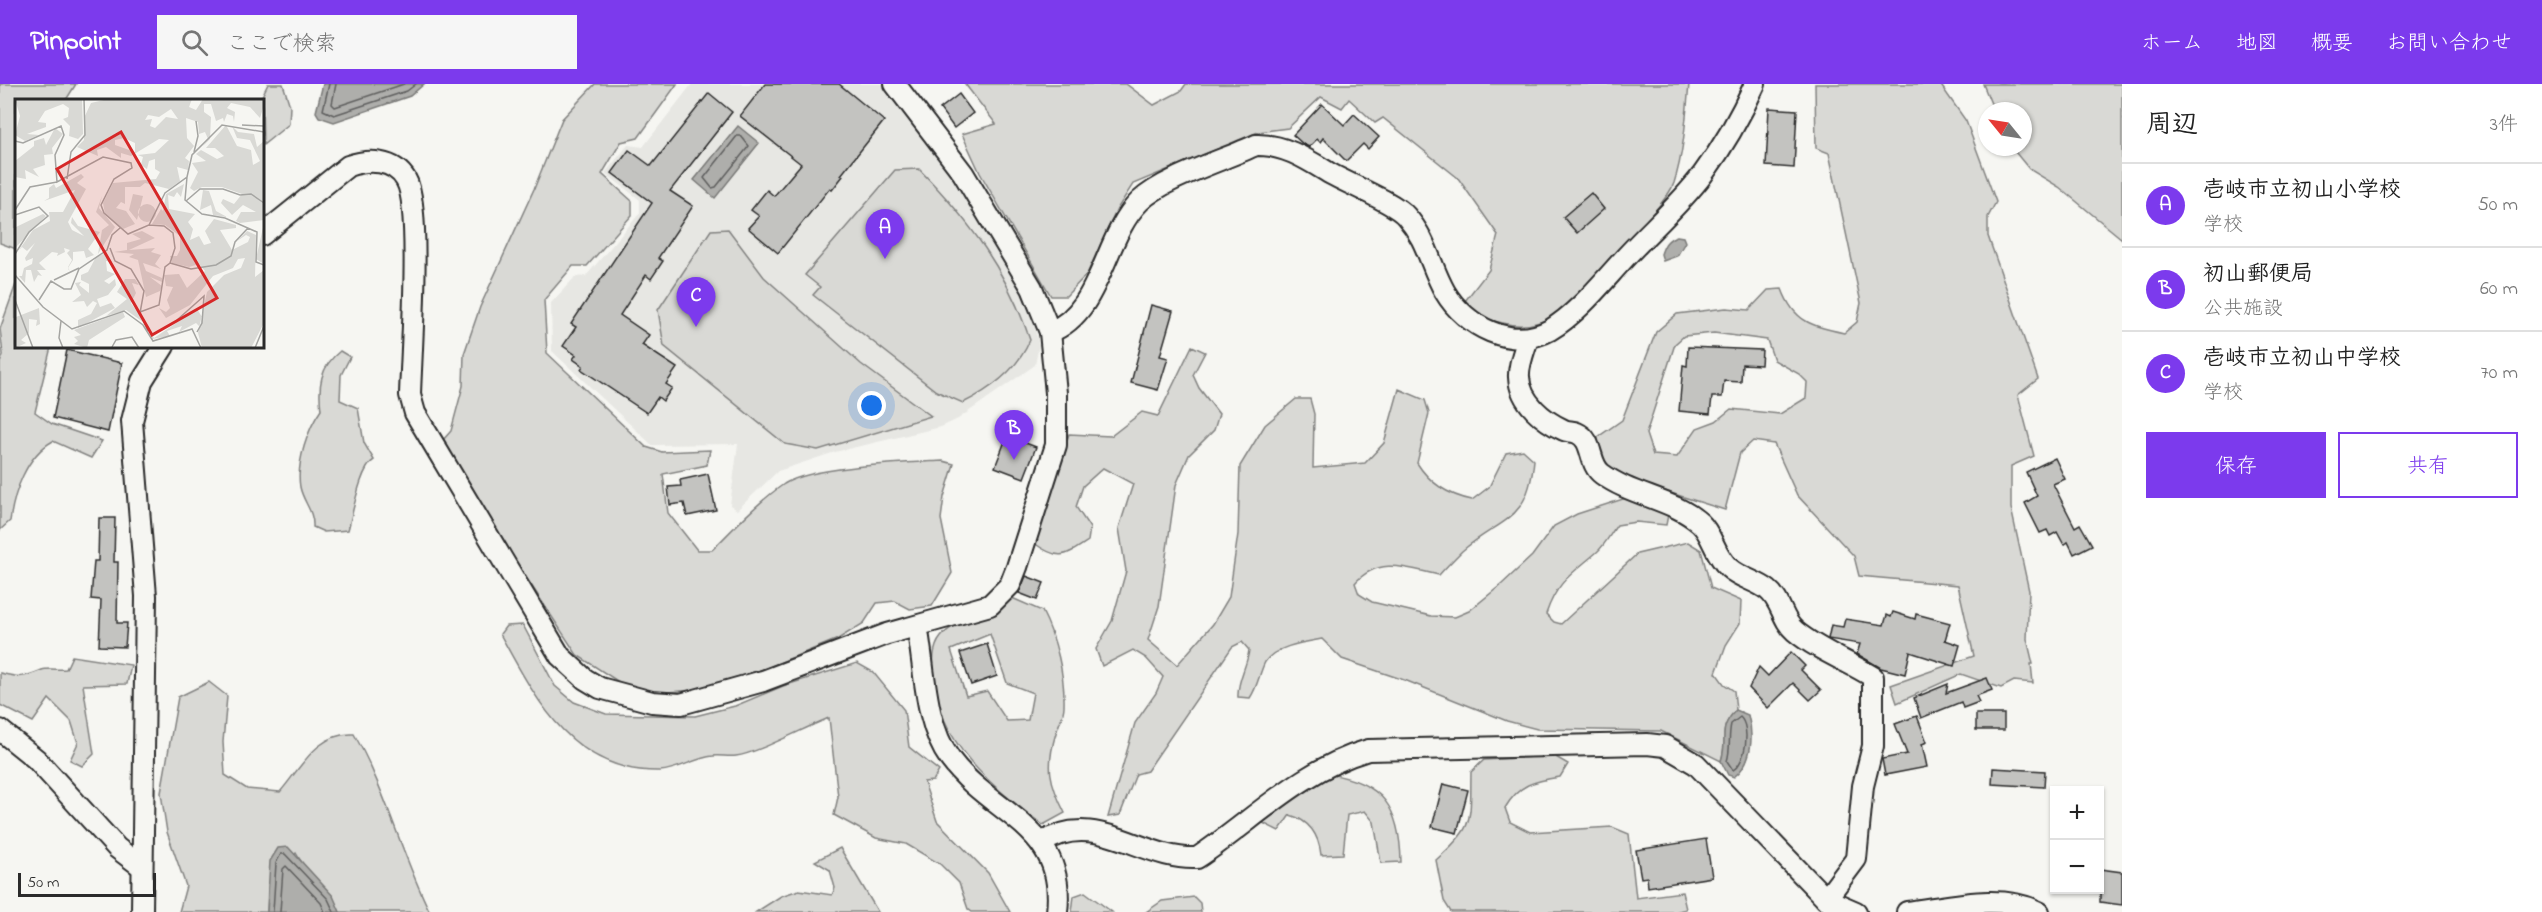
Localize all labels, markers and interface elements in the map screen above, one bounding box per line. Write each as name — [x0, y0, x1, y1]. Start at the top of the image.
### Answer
search box — [157, 15, 577, 69]
text: Pinpoint — [30, 22, 121, 63]
icon: search — [178, 26, 211, 59]
text: ここで検索 — [226, 29, 336, 61]
text: ホーム — [2141, 29, 2203, 59]
text: 地図 — [2236, 29, 2278, 59]
text: 概要 — [2311, 29, 2353, 59]
text: お問い合わせ — [2386, 29, 2512, 59]
inset map — [15, 99, 264, 348]
north arrow — [1978, 102, 2032, 156]
text: 周辺 — [2146, 107, 2198, 145]
text: 3件 — [2490, 111, 2518, 140]
text: 壱岐市立初山小学校 — [2203, 175, 2401, 207]
text: A — [2159, 191, 2172, 220]
text: 50 m — [2477, 191, 2518, 220]
pin: A — [866, 210, 904, 259]
text: 学校 — [2203, 211, 2243, 240]
text: 初山郵便局 — [2203, 259, 2313, 291]
text: B — [2159, 275, 2172, 304]
text: 60 m — [2480, 275, 2518, 304]
pin: C — [676, 278, 716, 327]
text: 公共施設 — [2203, 295, 2283, 324]
text: 壱岐市立初山中学校 — [2203, 343, 2401, 375]
text: C — [2160, 359, 2171, 388]
text: 70 m — [2481, 359, 2518, 388]
text: 学校 — [2203, 379, 2243, 408]
your location — [857, 391, 886, 420]
pin: B — [994, 410, 1034, 460]
button: 保存 — [2146, 432, 2326, 498]
button: 共有 — [2338, 432, 2518, 498]
map controls — [2050, 786, 2104, 894]
button: + — [2050, 786, 2104, 840]
button: − — [2050, 840, 2104, 894]
scale bar — [18, 870, 156, 898]
text: 50 m — [27, 871, 59, 895]

